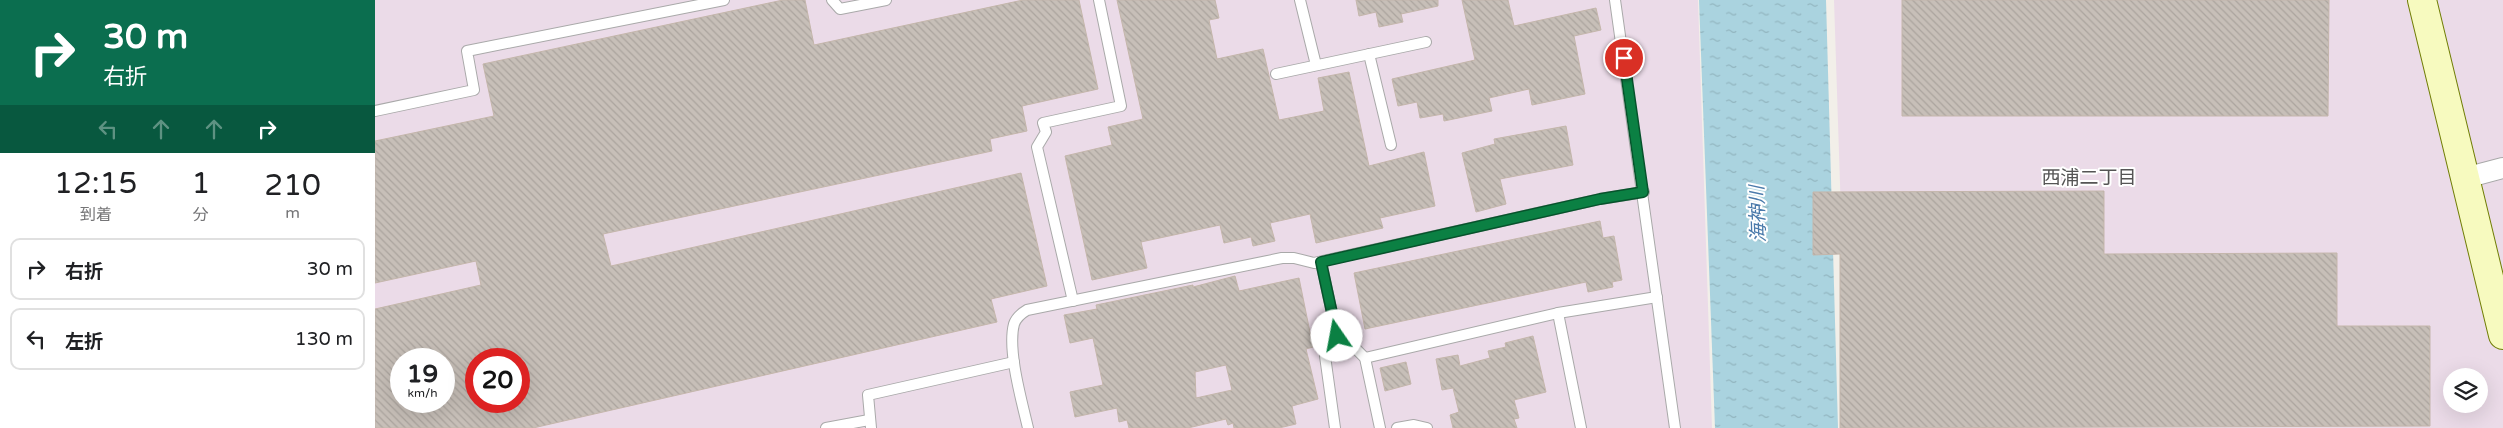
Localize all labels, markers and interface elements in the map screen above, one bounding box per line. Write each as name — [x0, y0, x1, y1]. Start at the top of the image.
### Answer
text: 30 m — [103, 16, 188, 58]
icon: right — [20, 20, 85, 85]
pin — [1603, 37, 1645, 79]
icon: arrive — [1610, 44, 1638, 72]
text: 右折 — [103, 64, 147, 90]
icon: left — [94, 115, 122, 143]
icon: ahead — [147, 115, 175, 143]
icon: ahead — [200, 115, 228, 143]
icon: right — [253, 115, 281, 143]
text: 12:15 — [54, 165, 137, 202]
text: 1 — [191, 165, 210, 202]
text: 210 — [264, 167, 321, 204]
district label: 西浦二丁目 — [2041, 167, 2137, 189]
water label: 海神川 — [1746, 183, 1770, 243]
text: m — [285, 203, 300, 223]
text: 到着 — [80, 205, 112, 225]
text: 分 — [193, 205, 209, 225]
icon: right — [22, 255, 50, 283]
text: 30 m — [307, 258, 353, 280]
text: 右折 — [65, 261, 103, 283]
position arrow — [1310, 309, 1362, 361]
icon: left — [22, 325, 50, 353]
text: 130 m — [295, 328, 353, 350]
text: 左折 — [65, 331, 103, 353]
speed limit sign: 20 — [465, 348, 530, 413]
text: 19 — [407, 359, 438, 389]
map controls — [2443, 368, 2488, 413]
button: layers — [2443, 368, 2488, 413]
text: km/h — [407, 386, 438, 400]

